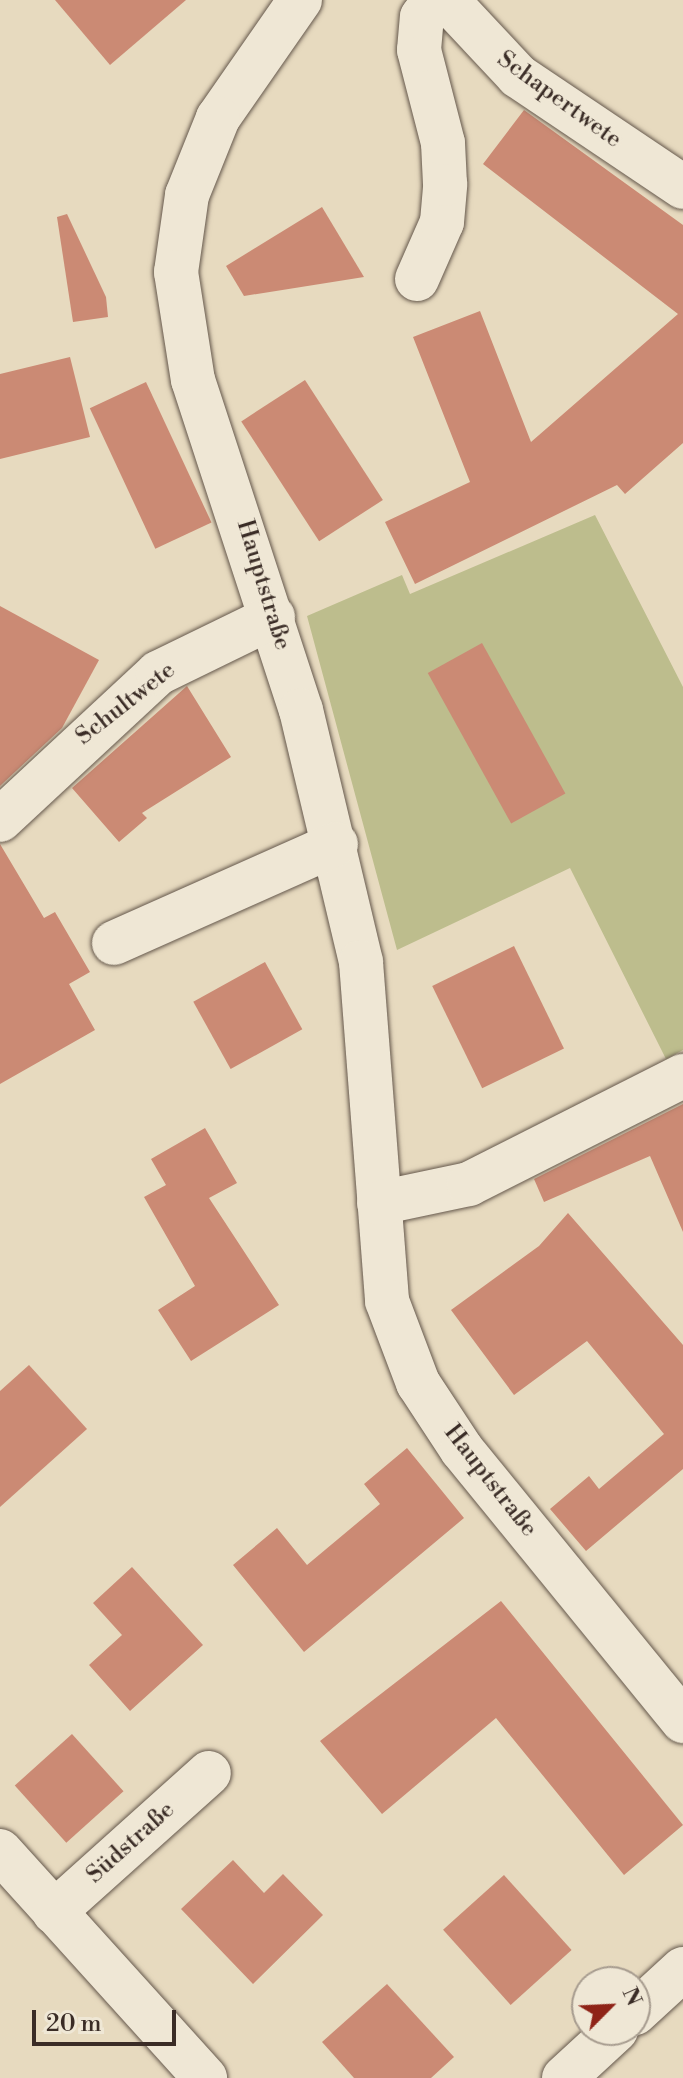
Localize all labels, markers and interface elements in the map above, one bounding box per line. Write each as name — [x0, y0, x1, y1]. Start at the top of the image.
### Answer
street label: Schapertwete — [491, 45, 627, 155]
street label: Hauptstraße — [230, 516, 296, 654]
street label: Schultwete — [71, 656, 181, 752]
street label: Hauptstraße — [437, 1419, 543, 1543]
street label: Südstraße — [81, 1796, 181, 1890]
north arrow — [571, 1966, 651, 2046]
text: N — [616, 1983, 647, 2010]
scale bar — [36, 1994, 180, 2044]
text: 20 m — [46, 2009, 102, 2039]

